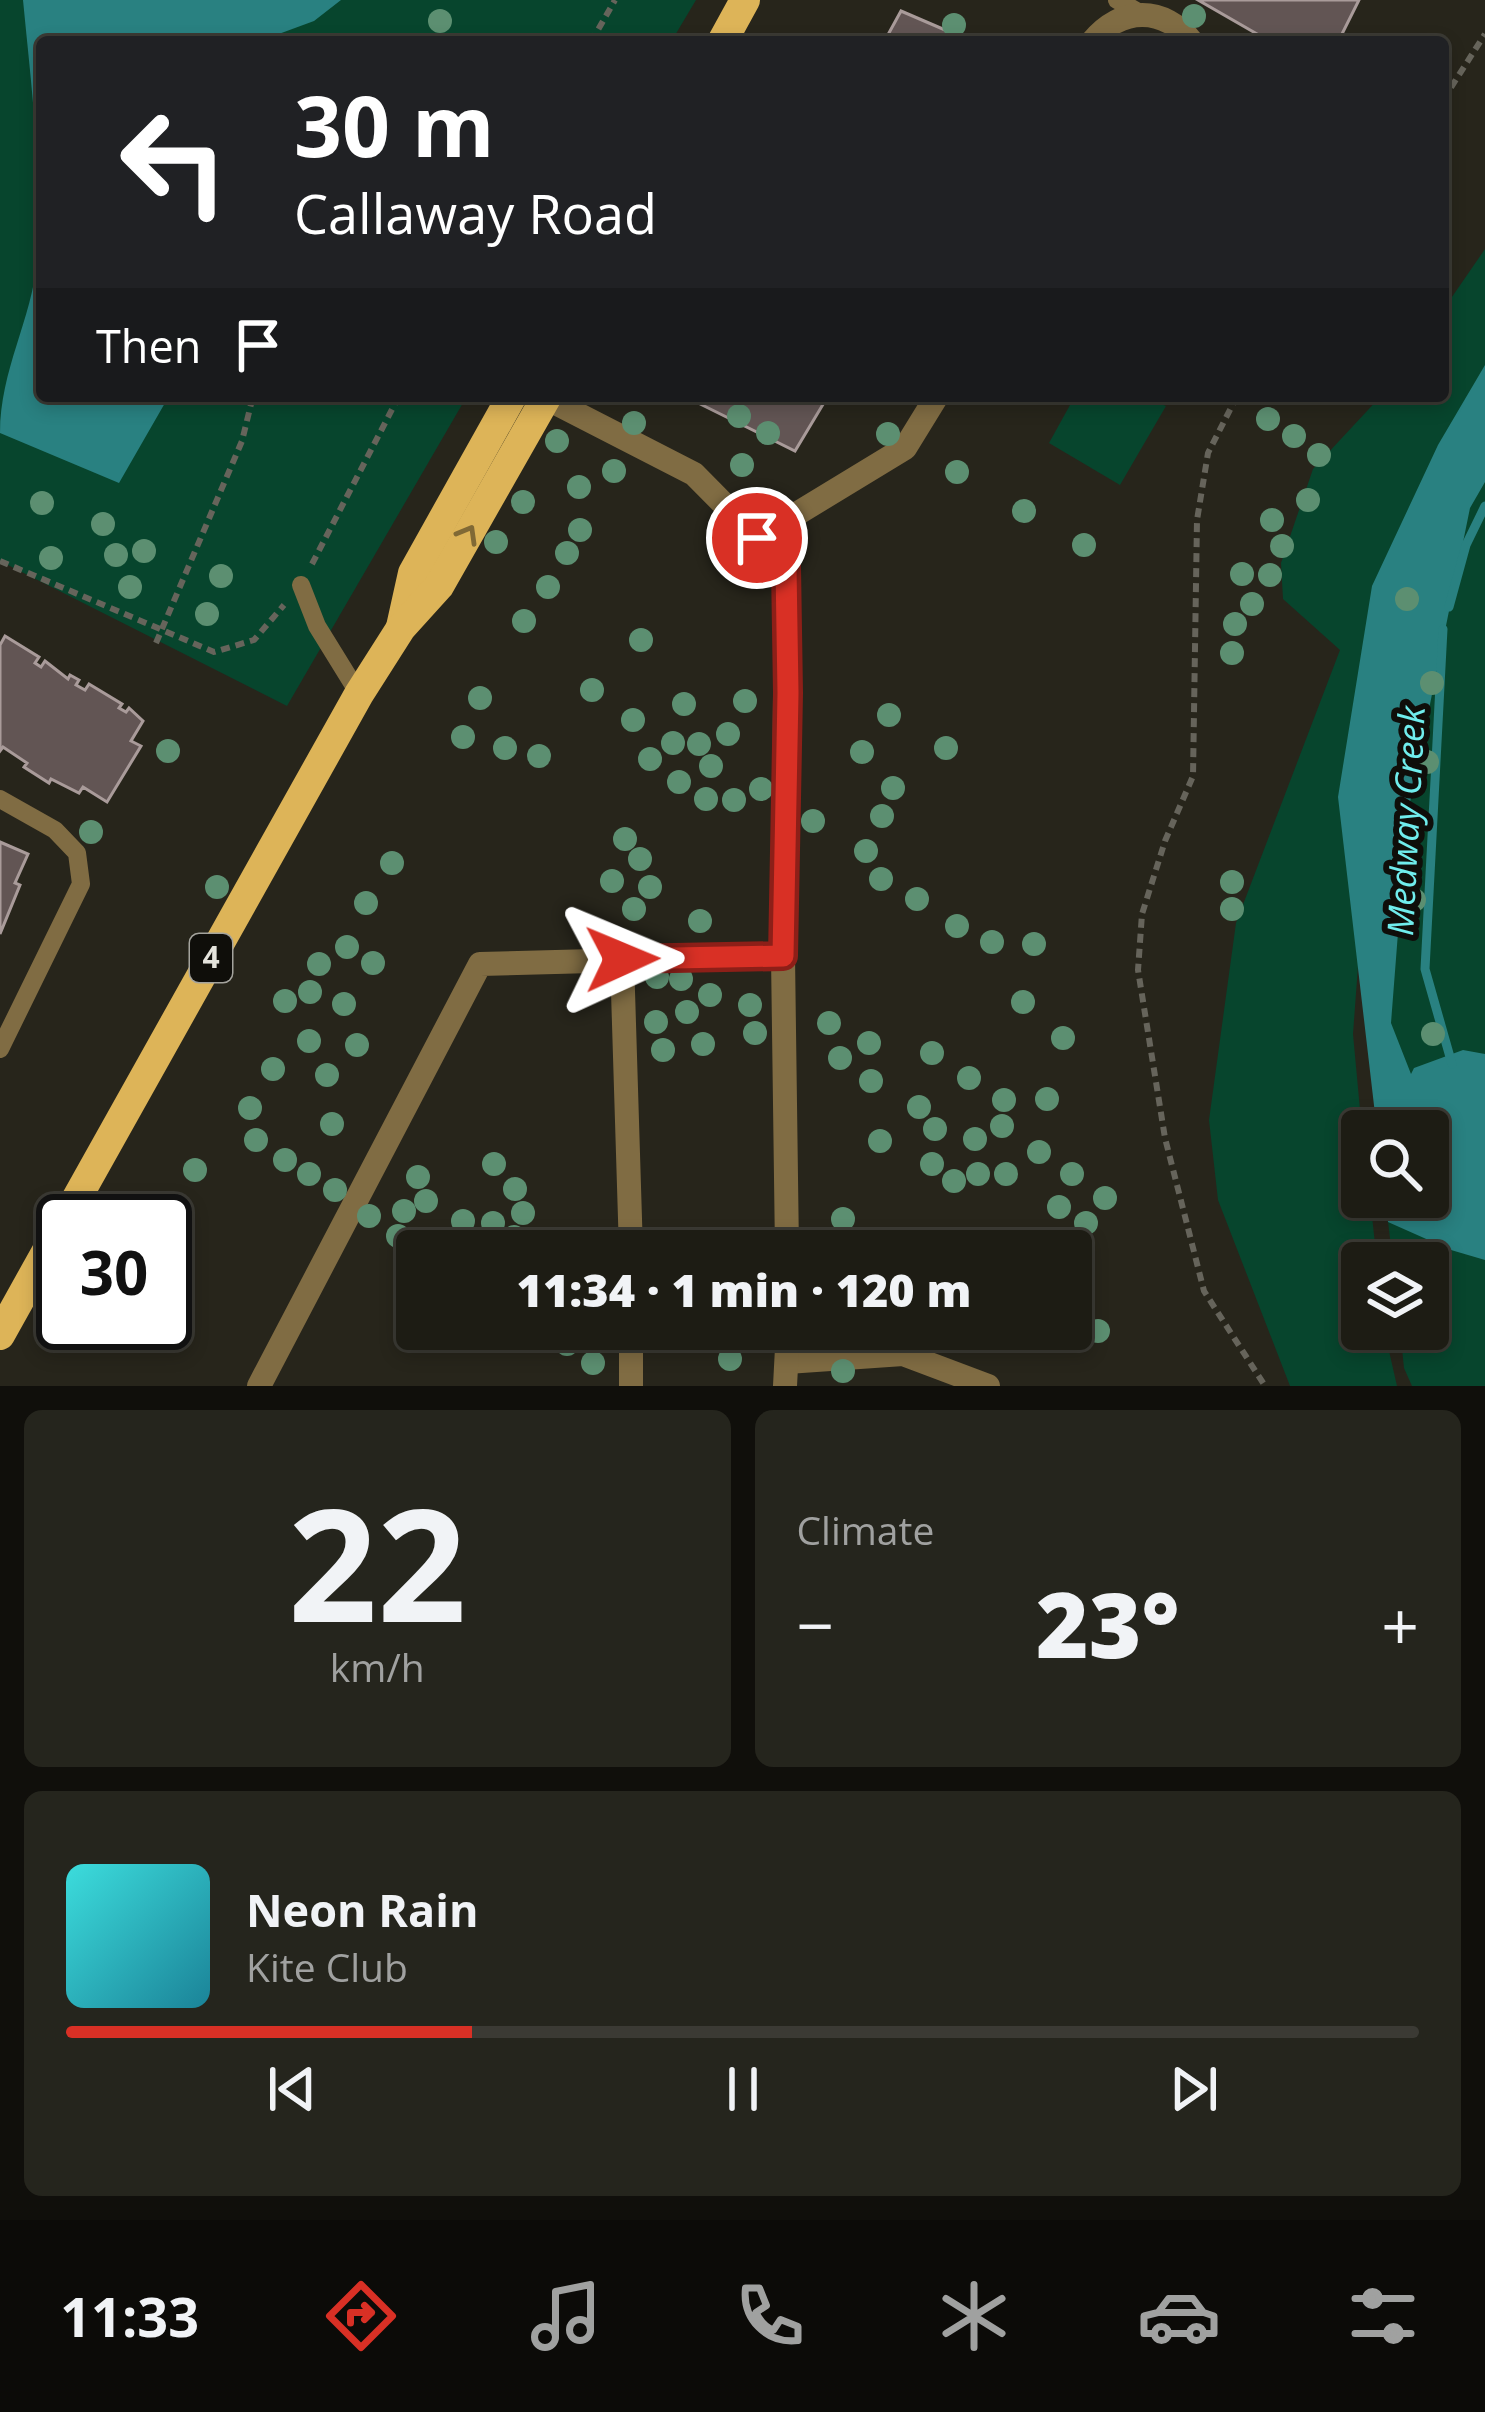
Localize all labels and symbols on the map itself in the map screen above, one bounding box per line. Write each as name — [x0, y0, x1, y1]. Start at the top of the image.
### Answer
pin — [706, 487, 808, 589]
one-way arrow — [454, 525, 477, 547]
water label: Medway Creek — [1375, 704, 1436, 937]
position arrow — [559, 896, 685, 1022]
road number: 4 — [190, 934, 232, 982]
speed limit sign: 30 — [36, 1194, 192, 1350]

